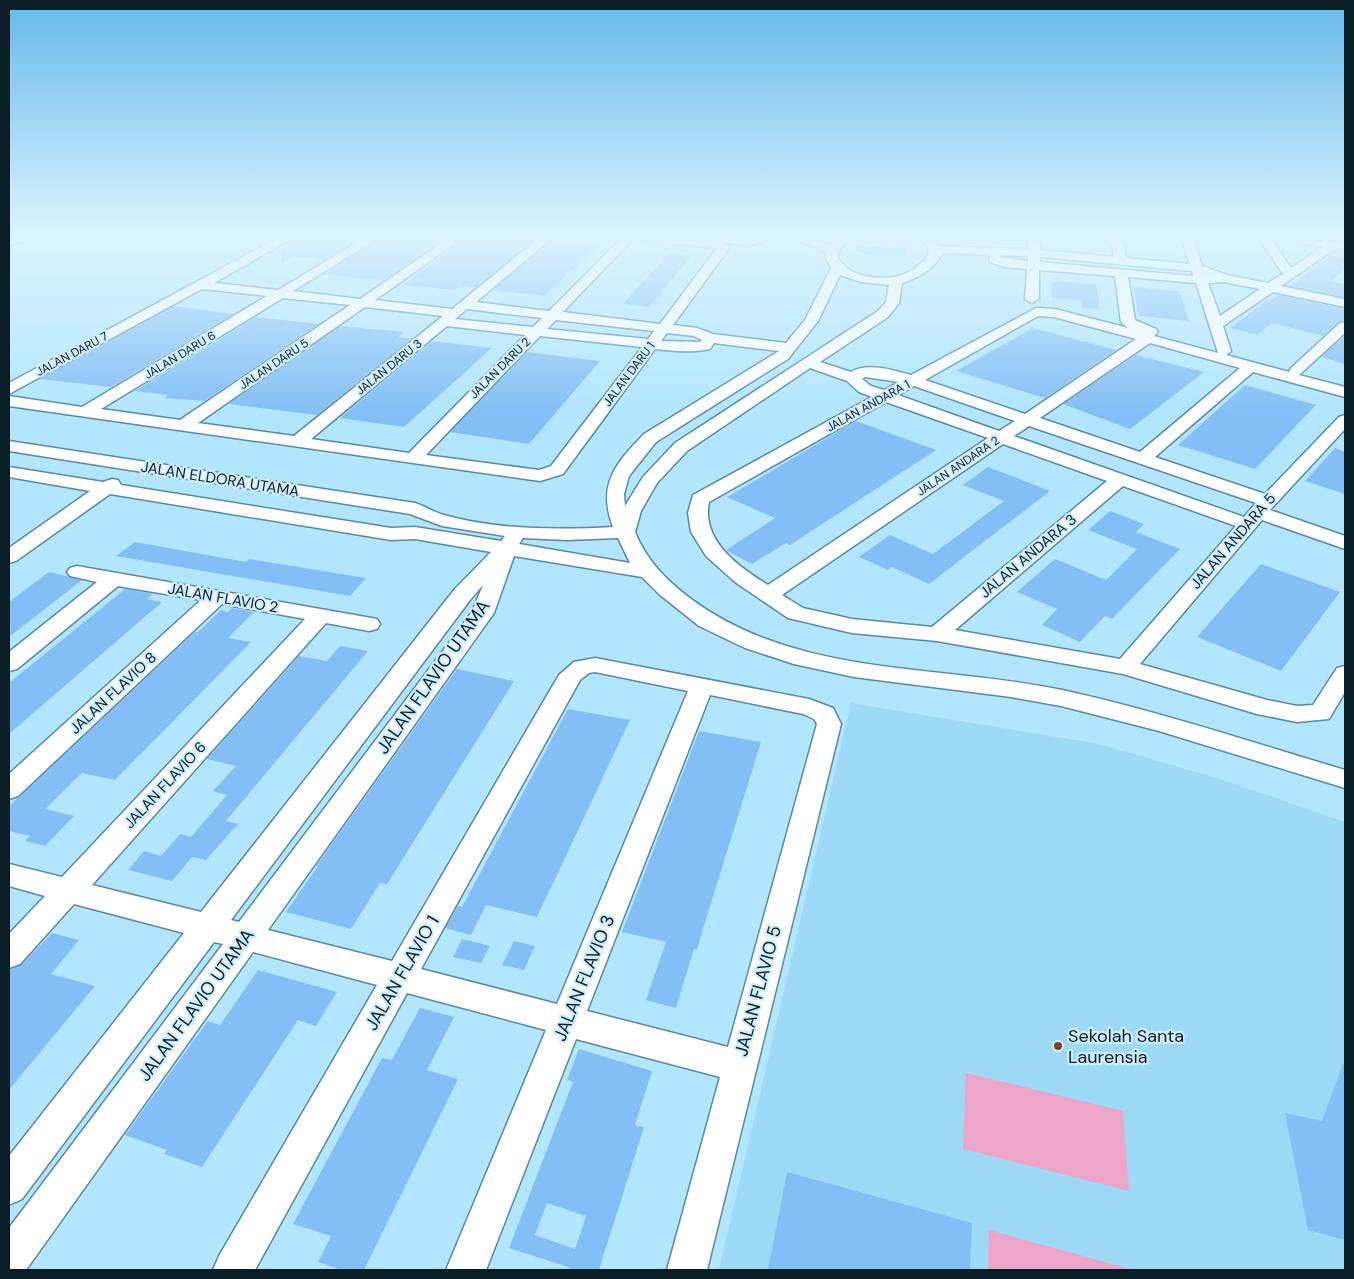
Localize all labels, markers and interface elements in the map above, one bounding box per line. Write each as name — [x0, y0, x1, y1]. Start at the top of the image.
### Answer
street label: JALAN DARU 6 — [141, 327, 219, 383]
street label: JALAN DARU 7 — [33, 328, 111, 380]
street label: JALAN DARU 2 — [466, 334, 534, 402]
street label: JALAN DARU 5 — [236, 335, 312, 393]
street label: JALAN DARU 3 — [353, 336, 425, 398]
street label: JALAN DARU 1 — [599, 338, 659, 410]
street label: JALAN ANDARA 1 — [823, 376, 913, 436]
street label: JALAN ANDARA 2 — [914, 432, 1003, 500]
street label: JALAN ELDORA UTAMA — [139, 457, 301, 501]
street label: JALAN ANDARA 5 — [1186, 489, 1280, 593]
street label: JALAN ANDARA 3 — [975, 510, 1081, 602]
street label: JALAN FLAVIO 2 — [166, 578, 280, 618]
street label: JALAN FLAVIO UTAMA — [371, 595, 495, 759]
street label: JALAN FLAVIO 8 — [65, 648, 161, 738]
street label: JALAN FLAVIO 6 — [119, 737, 211, 833]
street label: JALAN FLAVIO 1 — [359, 911, 445, 1035]
street label: JALAN FLAVIO 3 — [548, 911, 620, 1045]
street label: JALAN FLAVIO 5 — [729, 923, 787, 1059]
street label: JALAN FLAVIO UTAMA — [133, 924, 259, 1086]
place label: Sekolah Santa Laurensia — [1068, 1024, 1184, 1069]
marker: Sekolah Santa Laurensia — [1052, 1040, 1064, 1052]

